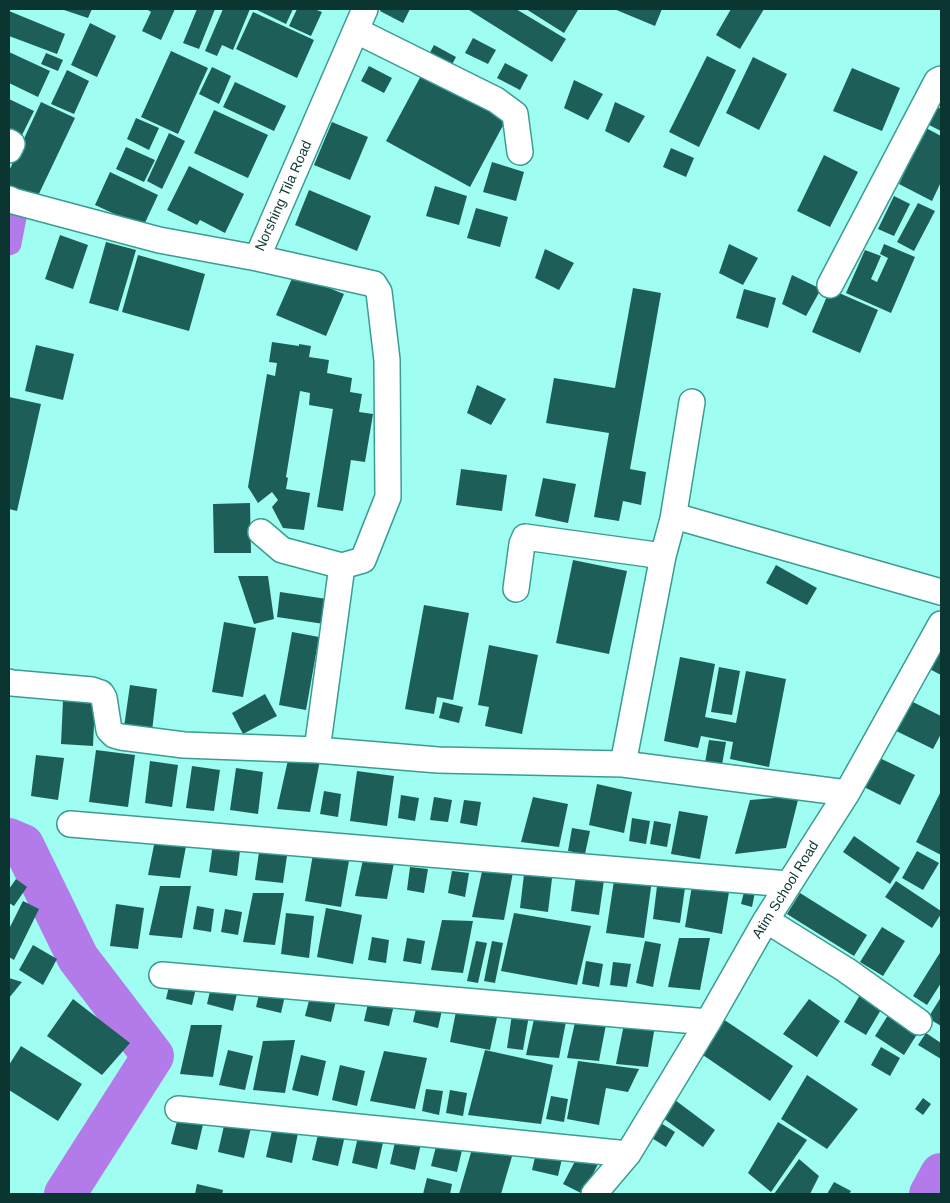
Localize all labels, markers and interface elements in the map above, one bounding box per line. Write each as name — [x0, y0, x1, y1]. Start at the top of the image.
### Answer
street label: Norshing Tila Road — [252, 138, 316, 254]
street label: Atim School Road — [749, 838, 823, 942]

